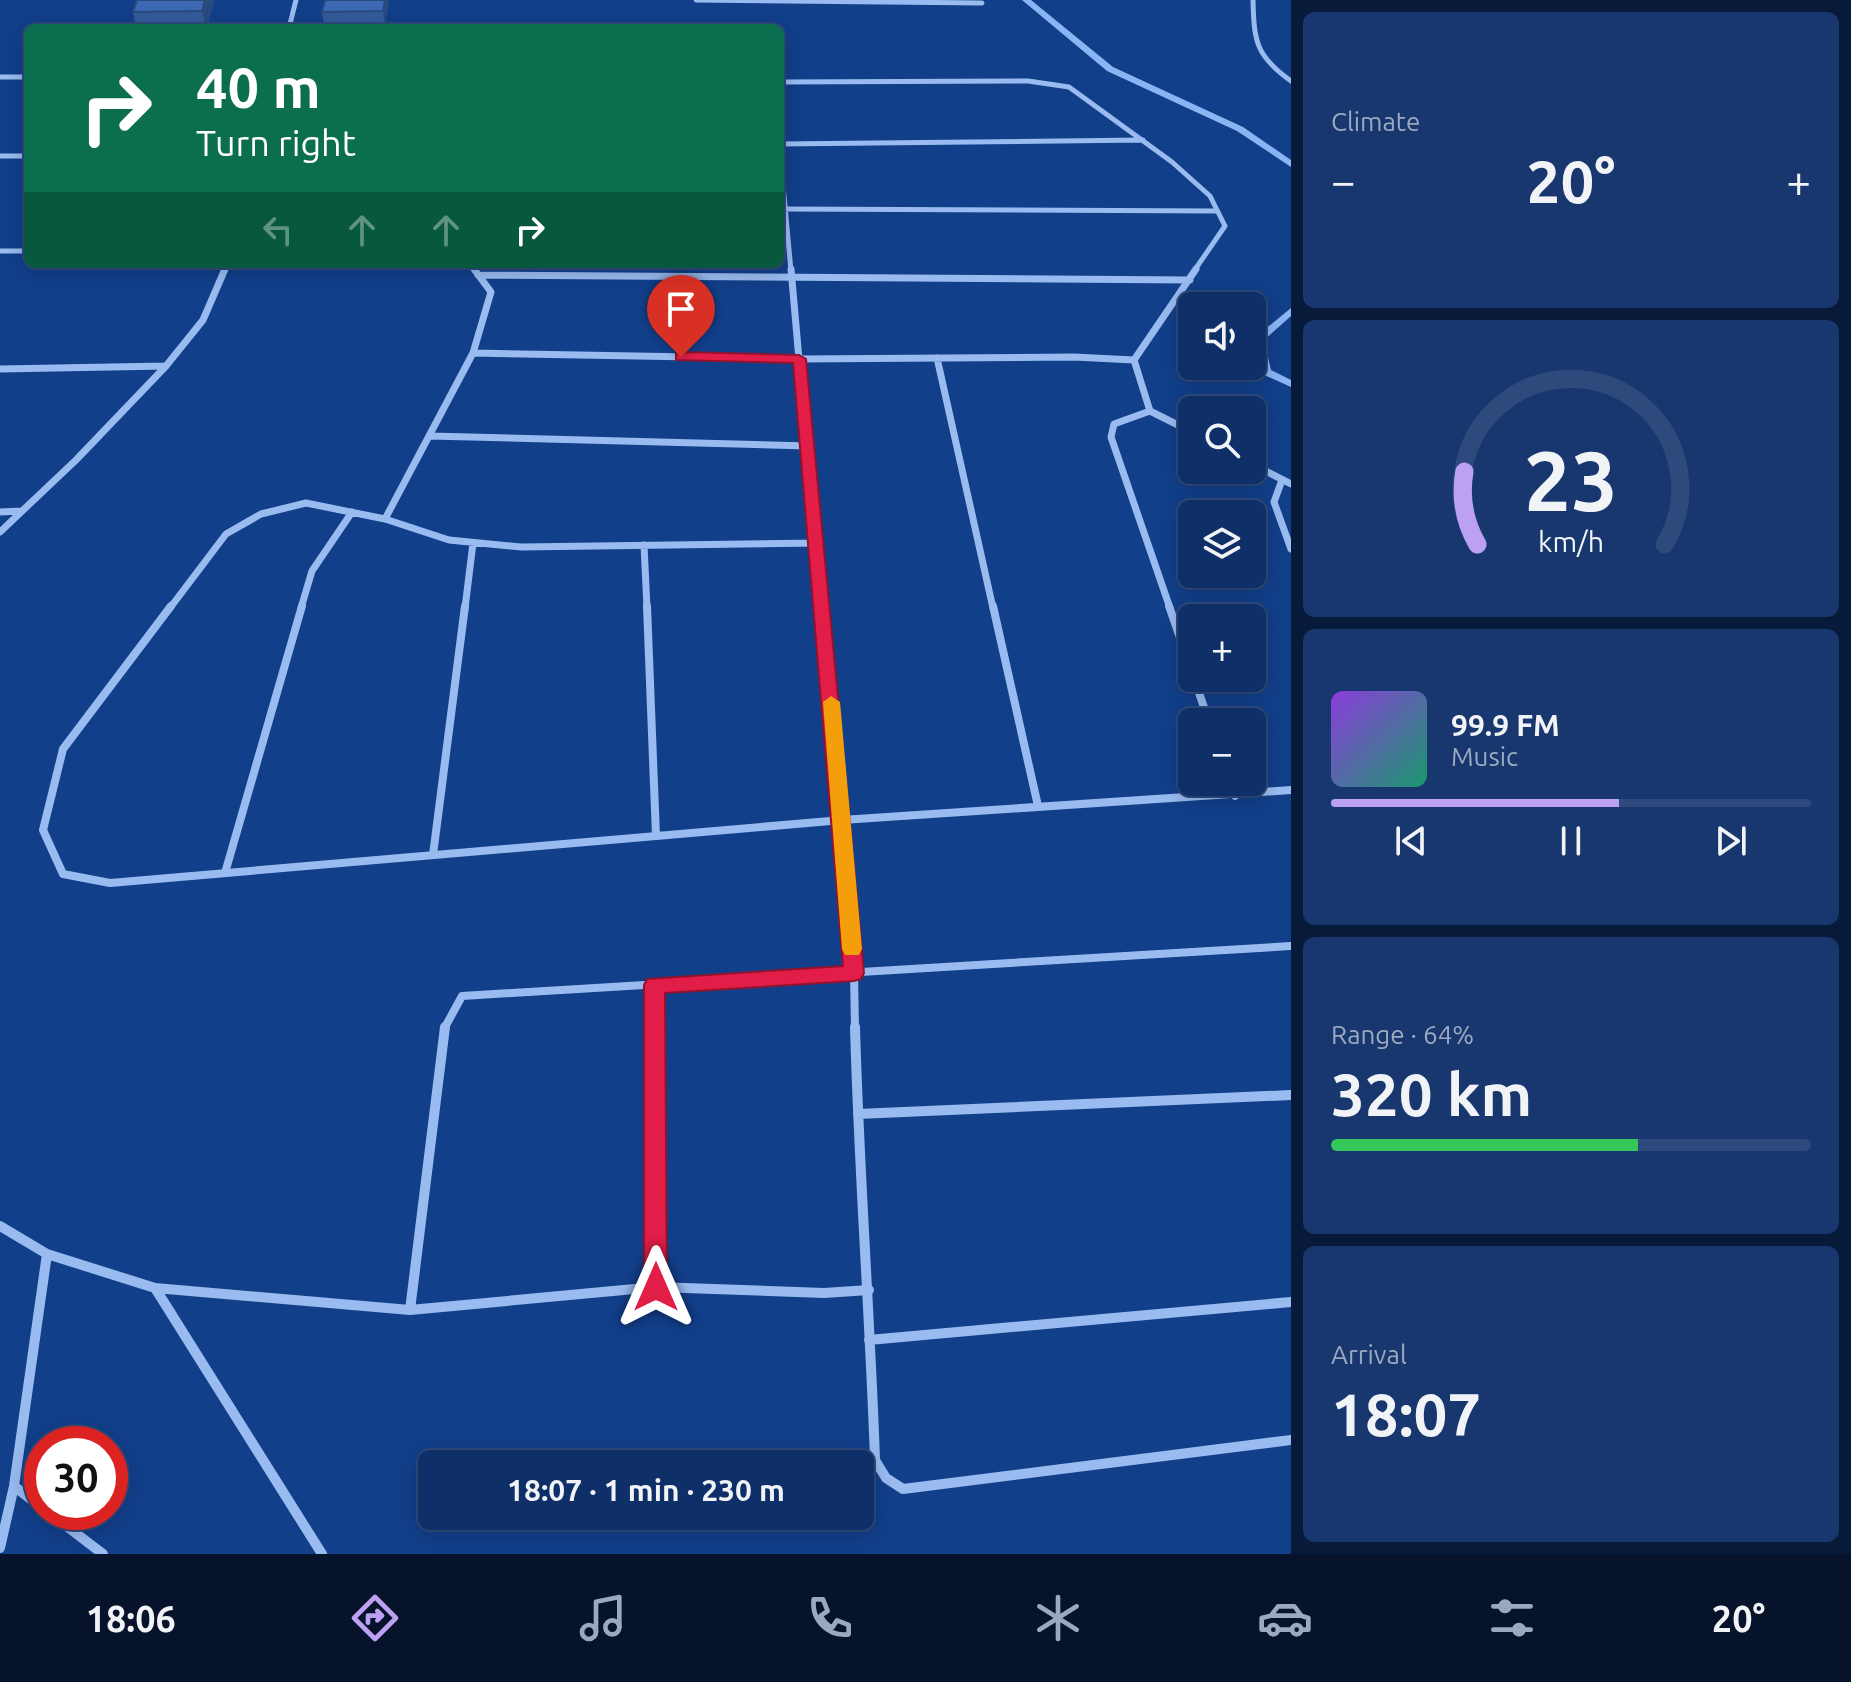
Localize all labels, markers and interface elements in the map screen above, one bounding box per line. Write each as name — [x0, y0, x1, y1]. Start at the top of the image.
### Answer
icon: right — [64, 56, 168, 160]
text: 40 m — [196, 56, 321, 119]
text: Climate — [1331, 107, 1420, 136]
text: Turn right — [196, 122, 356, 163]
text: 20° — [1527, 147, 1615, 214]
text: − — [1331, 156, 1356, 205]
text: + — [1786, 156, 1811, 205]
icon: left — [256, 208, 300, 252]
icon: ahead — [340, 208, 384, 252]
icon: ahead — [424, 208, 468, 252]
icon: right — [508, 208, 552, 252]
pin — [647, 275, 715, 357]
icon: arrive — [659, 287, 703, 331]
map controls — [1178, 292, 1266, 796]
button: sound — [1178, 292, 1266, 380]
button: search — [1178, 396, 1266, 484]
text: 23 — [1524, 432, 1618, 526]
button: layers — [1178, 500, 1266, 588]
text: km/h — [1538, 525, 1604, 557]
button: + — [1178, 604, 1266, 692]
button: − — [1178, 708, 1266, 796]
text: 99.9 FM — [1451, 708, 1560, 742]
text: Music — [1451, 742, 1518, 771]
icon: previous — [1389, 819, 1433, 863]
icon: pause — [1549, 819, 1593, 863]
icon: next — [1709, 819, 1753, 863]
text: Range · 64% — [1331, 1020, 1474, 1049]
text: 320 km — [1331, 1060, 1532, 1127]
position arrow — [614, 1245, 698, 1329]
text: Arrival — [1331, 1340, 1407, 1369]
text: 18:07 — [1331, 1380, 1481, 1447]
speed limit sign: 30 — [24, 1426, 128, 1530]
text: 18:07 · 1 min · 230 m — [507, 1473, 785, 1507]
icon: directions — [347, 1590, 403, 1646]
icon: music — [575, 1590, 631, 1646]
icon: phone — [802, 1590, 858, 1646]
icon: climate — [1030, 1590, 1086, 1646]
icon: car — [1257, 1590, 1313, 1646]
icon: filters — [1484, 1590, 1540, 1646]
text: 18:06 — [86, 1598, 176, 1639]
text: 20° — [1712, 1598, 1765, 1639]

